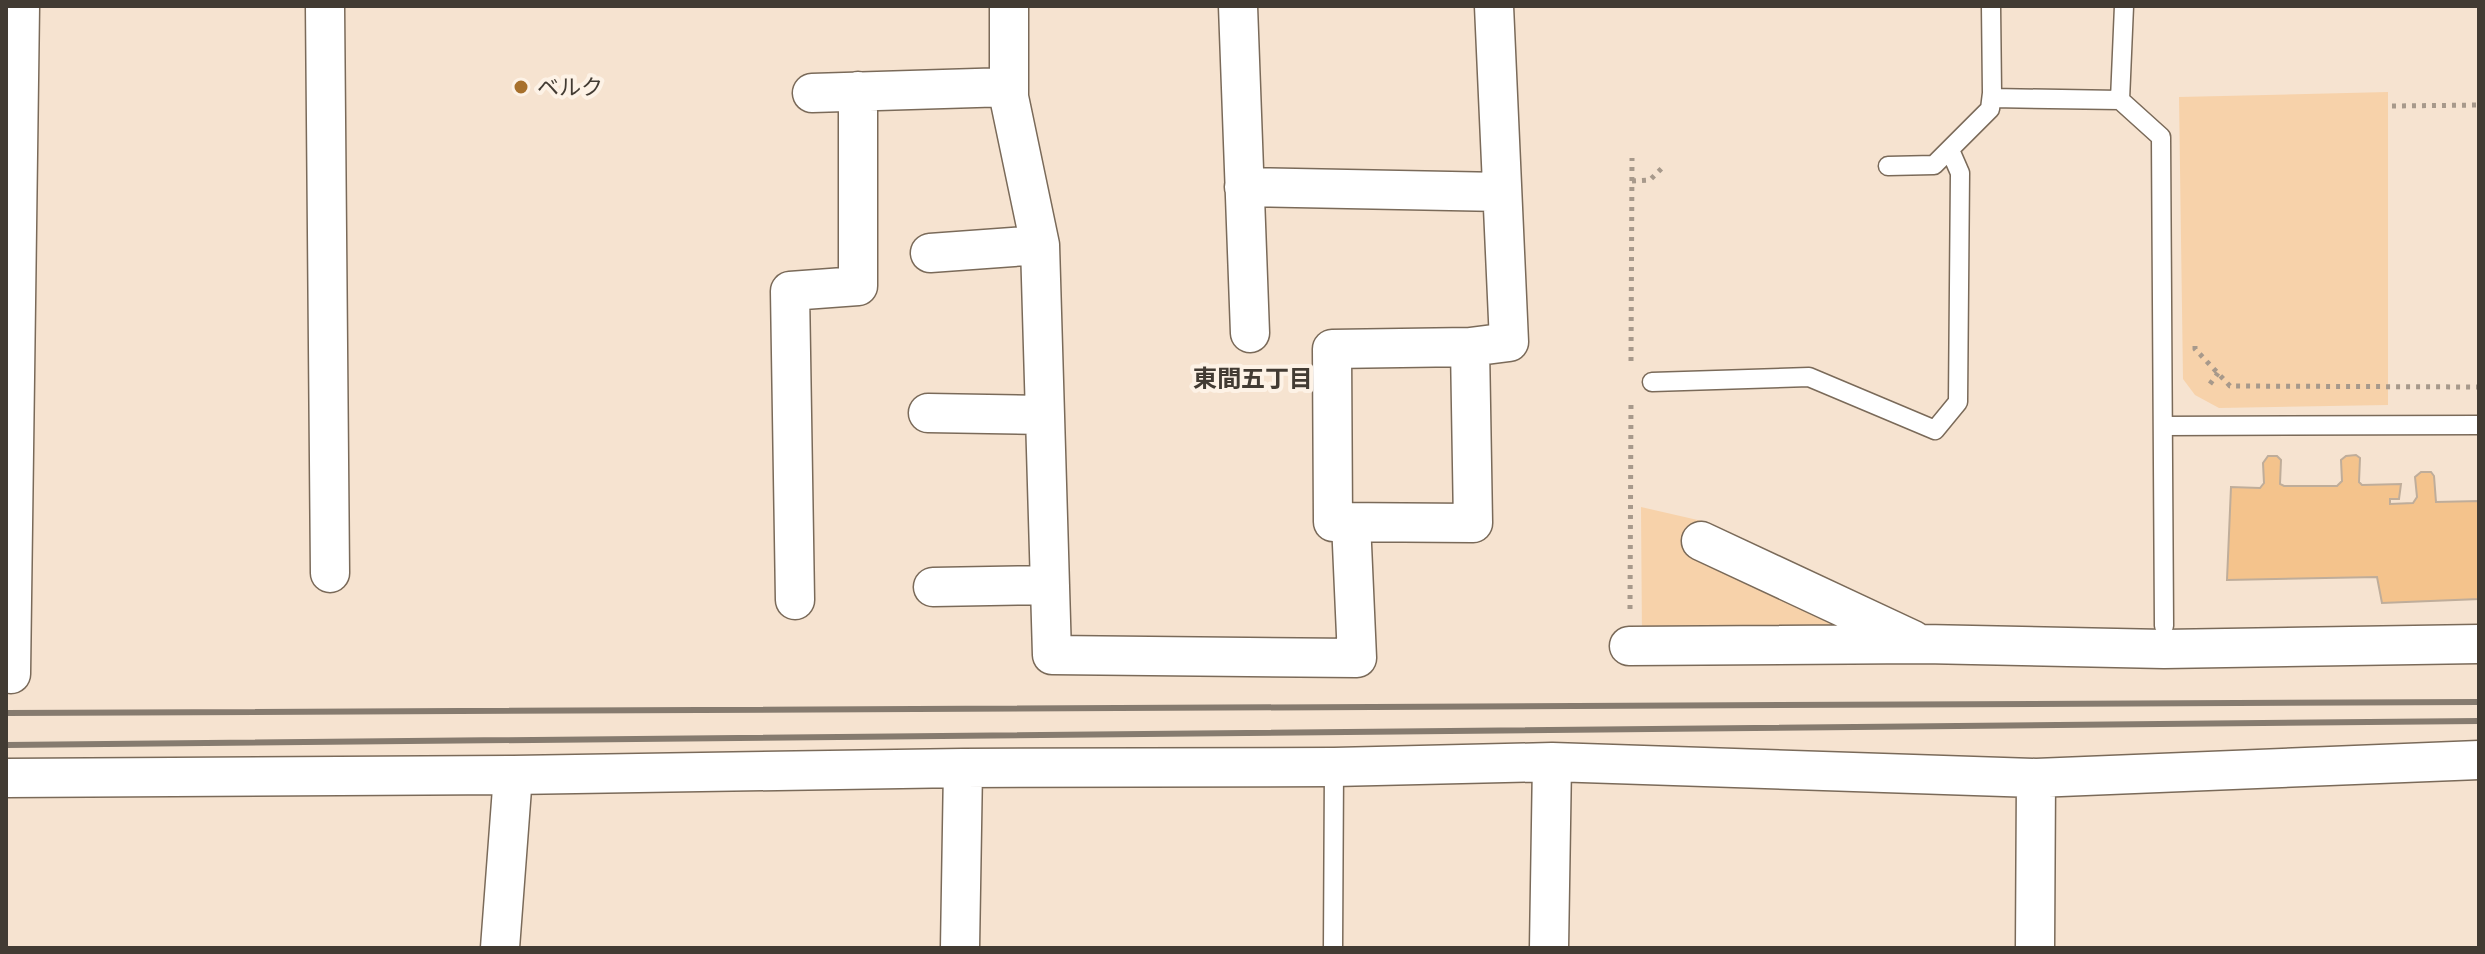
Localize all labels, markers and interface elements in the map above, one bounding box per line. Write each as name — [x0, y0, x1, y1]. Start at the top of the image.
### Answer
place label: ベルク — [537, 74, 603, 100]
marker: ベルク — [512, 78, 530, 96]
district label: 東間五丁目 — [1193, 364, 1313, 393]

